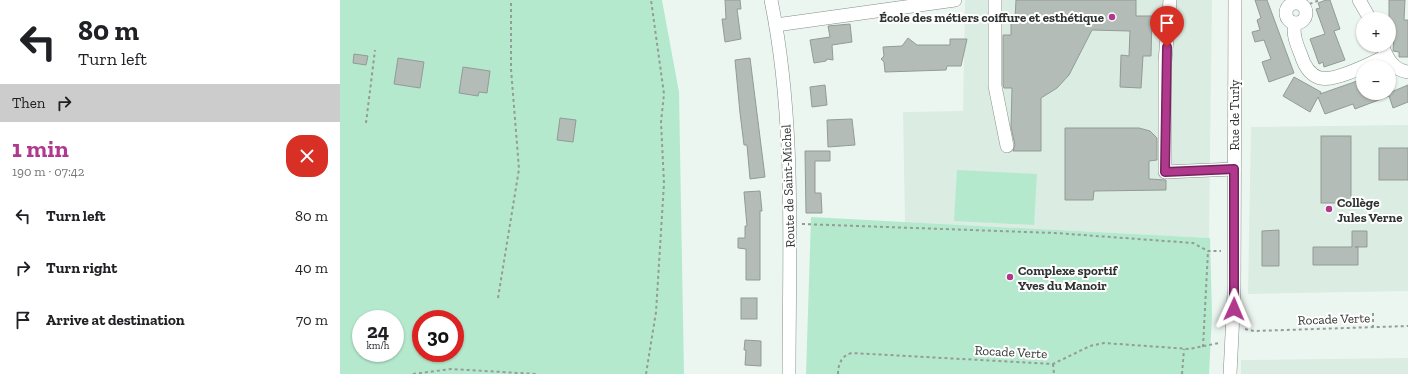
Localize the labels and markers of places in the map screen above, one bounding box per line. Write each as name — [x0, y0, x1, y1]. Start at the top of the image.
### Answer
pin — [1150, 6, 1184, 47]
place label: École des métiers coiffure et esthétique — [879, 10, 1105, 25]
marker: École des métiers coiffure et esthétique — [1107, 12, 1117, 22]
place label: Collège Jules Verne — [1337, 195, 1403, 225]
marker: Collège Jules Verne — [1324, 204, 1334, 214]
place label: Complexe sportif Yves du Manoir — [1018, 263, 1119, 293]
marker: Complexe sportif Yves du Manoir — [1005, 272, 1015, 282]

